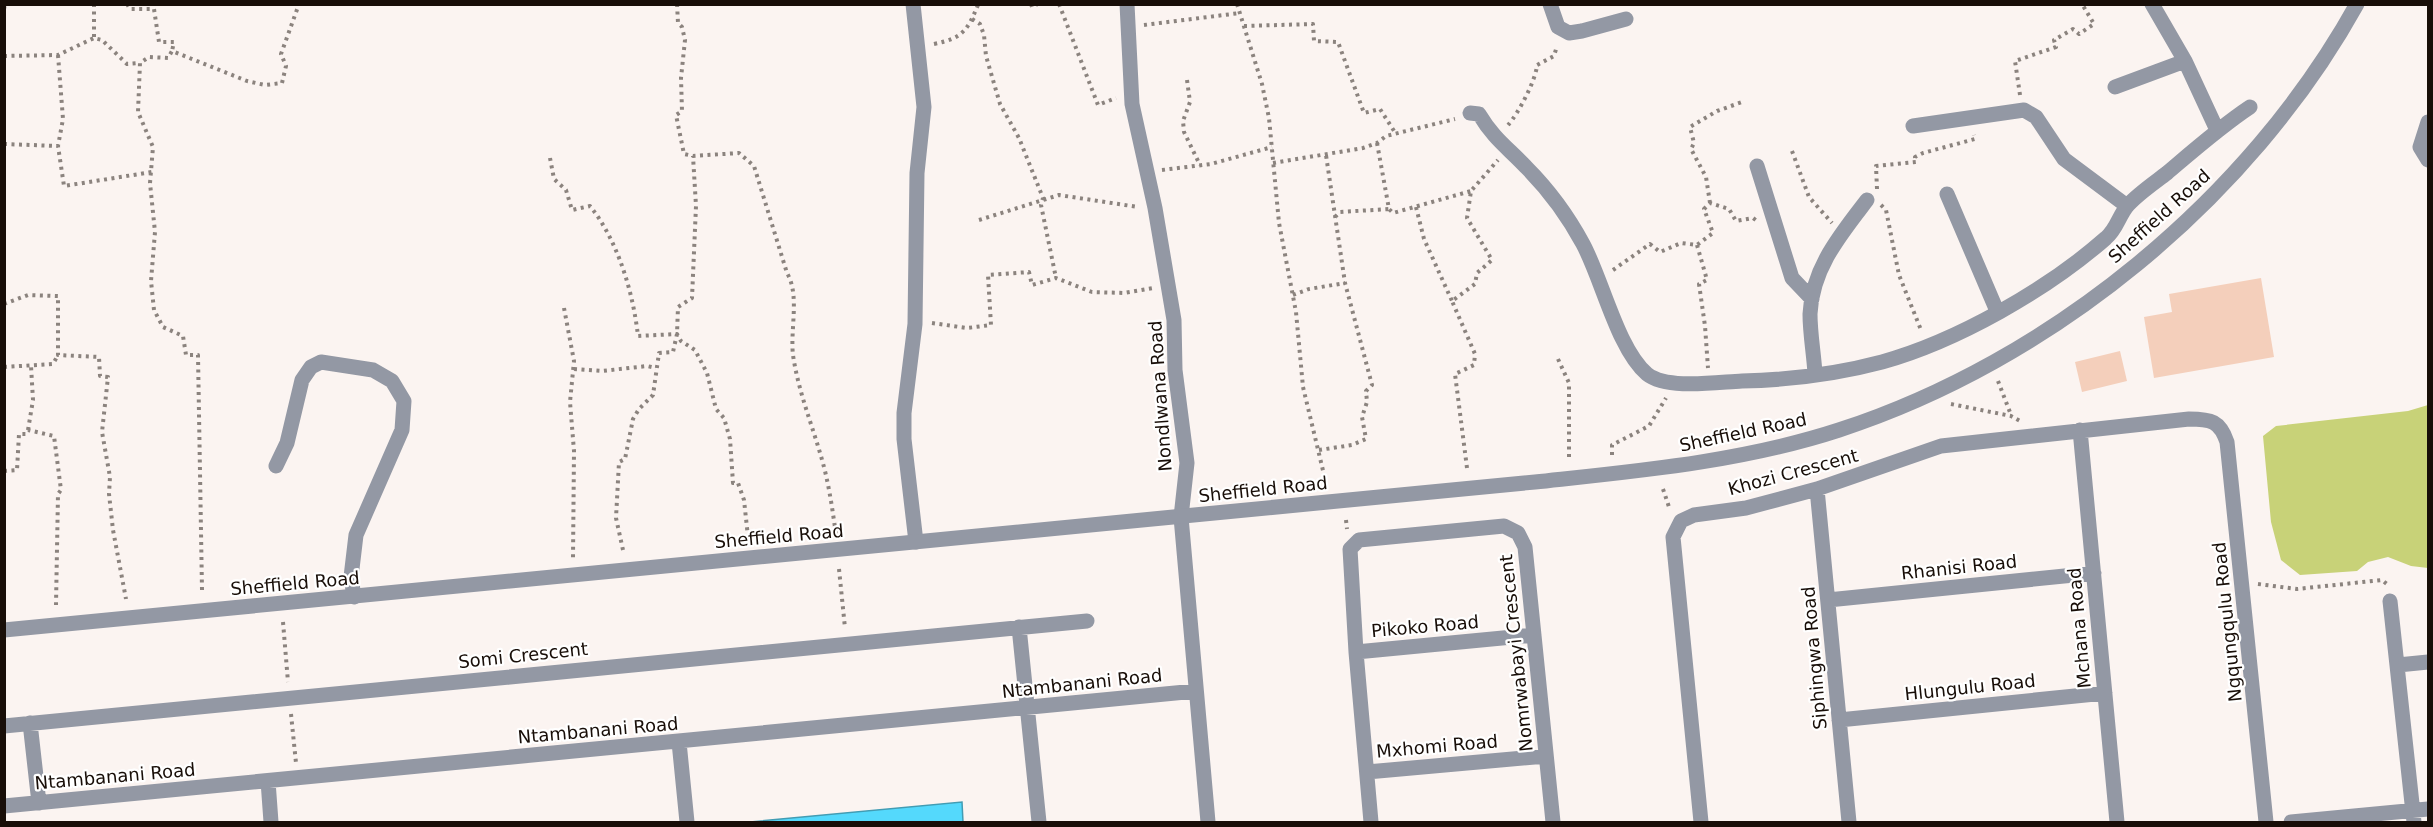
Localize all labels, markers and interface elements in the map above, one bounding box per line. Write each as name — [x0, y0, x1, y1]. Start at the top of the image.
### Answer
street label: Sheffield Road — [2104, 165, 2214, 267]
street label: Nondlwana Road — [1144, 320, 1176, 472]
street label: Sheffield Road — [1677, 408, 1809, 456]
street label: Khozi Crescent — [1726, 445, 1860, 499]
street label: Sheffield Road — [1197, 472, 1329, 506]
street label: Sheffield Road — [713, 520, 845, 552]
street label: Ngqungqulu Road — [2208, 541, 2246, 703]
street label: Rhanisi Road — [1900, 550, 2018, 584]
street label: Nomrwabayi Crescent — [1495, 553, 1537, 753]
street label: Sheffield Road — [229, 567, 361, 599]
street label: Mchana Road — [2063, 567, 2095, 689]
street label: Siphingwa Road — [1797, 585, 1831, 731]
street label: Pikoko Road — [1370, 611, 1480, 641]
street label: Somi Crescent — [457, 638, 589, 672]
street label: Ntambanani Road — [1001, 664, 1163, 702]
street label: Hlungulu Road — [1904, 670, 2036, 704]
street label: Ntambanani Road — [517, 713, 679, 747]
street label: Mxhomi Road — [1375, 730, 1499, 762]
street label: Ntambanani Road — [34, 759, 196, 793]

